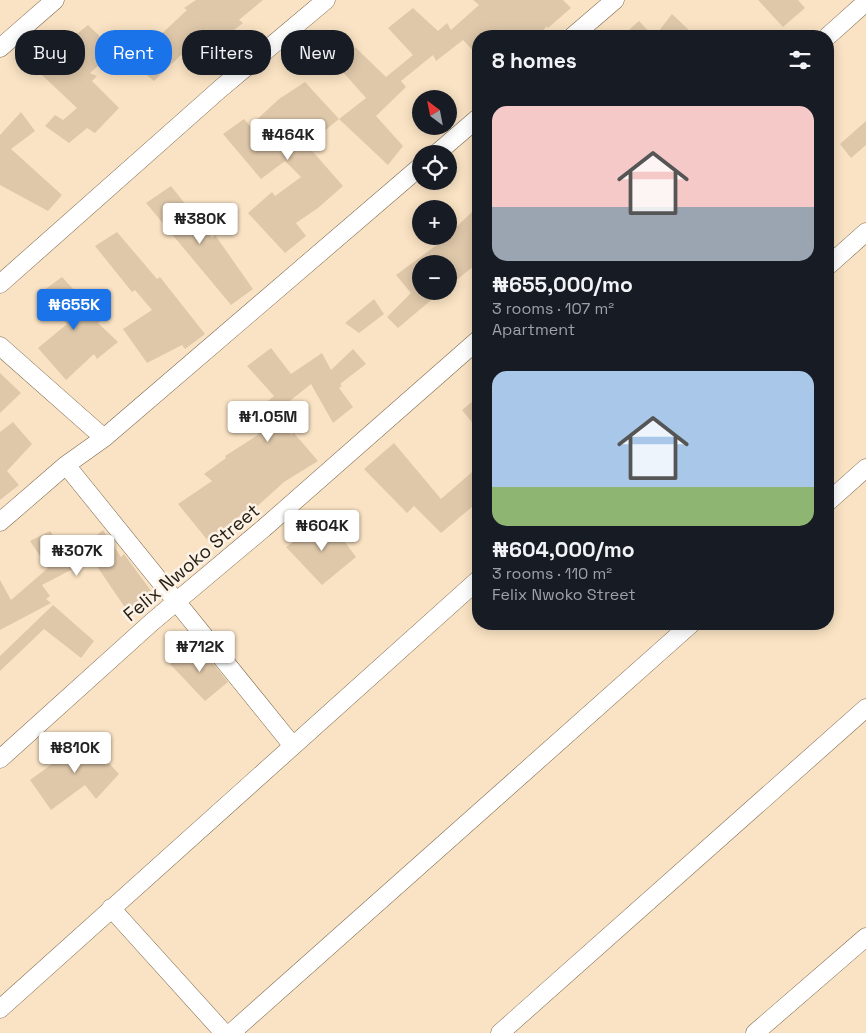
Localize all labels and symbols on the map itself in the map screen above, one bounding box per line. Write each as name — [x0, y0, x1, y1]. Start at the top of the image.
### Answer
north arrow — [412, 90, 458, 135]
pin: ₦464K — [253, 119, 323, 161]
pin: ₦380K — [165, 202, 235, 245]
pin: ₦655K — [39, 288, 109, 331]
pin: ₦1.05M — [227, 400, 309, 443]
street label: Felix Nwoko Street — [118, 498, 265, 627]
pin: ₦604K — [287, 510, 357, 552]
pin: ₦307K — [42, 534, 112, 577]
pin: ₦712K — [165, 630, 235, 673]
pin: ₦810K — [40, 732, 110, 774]

